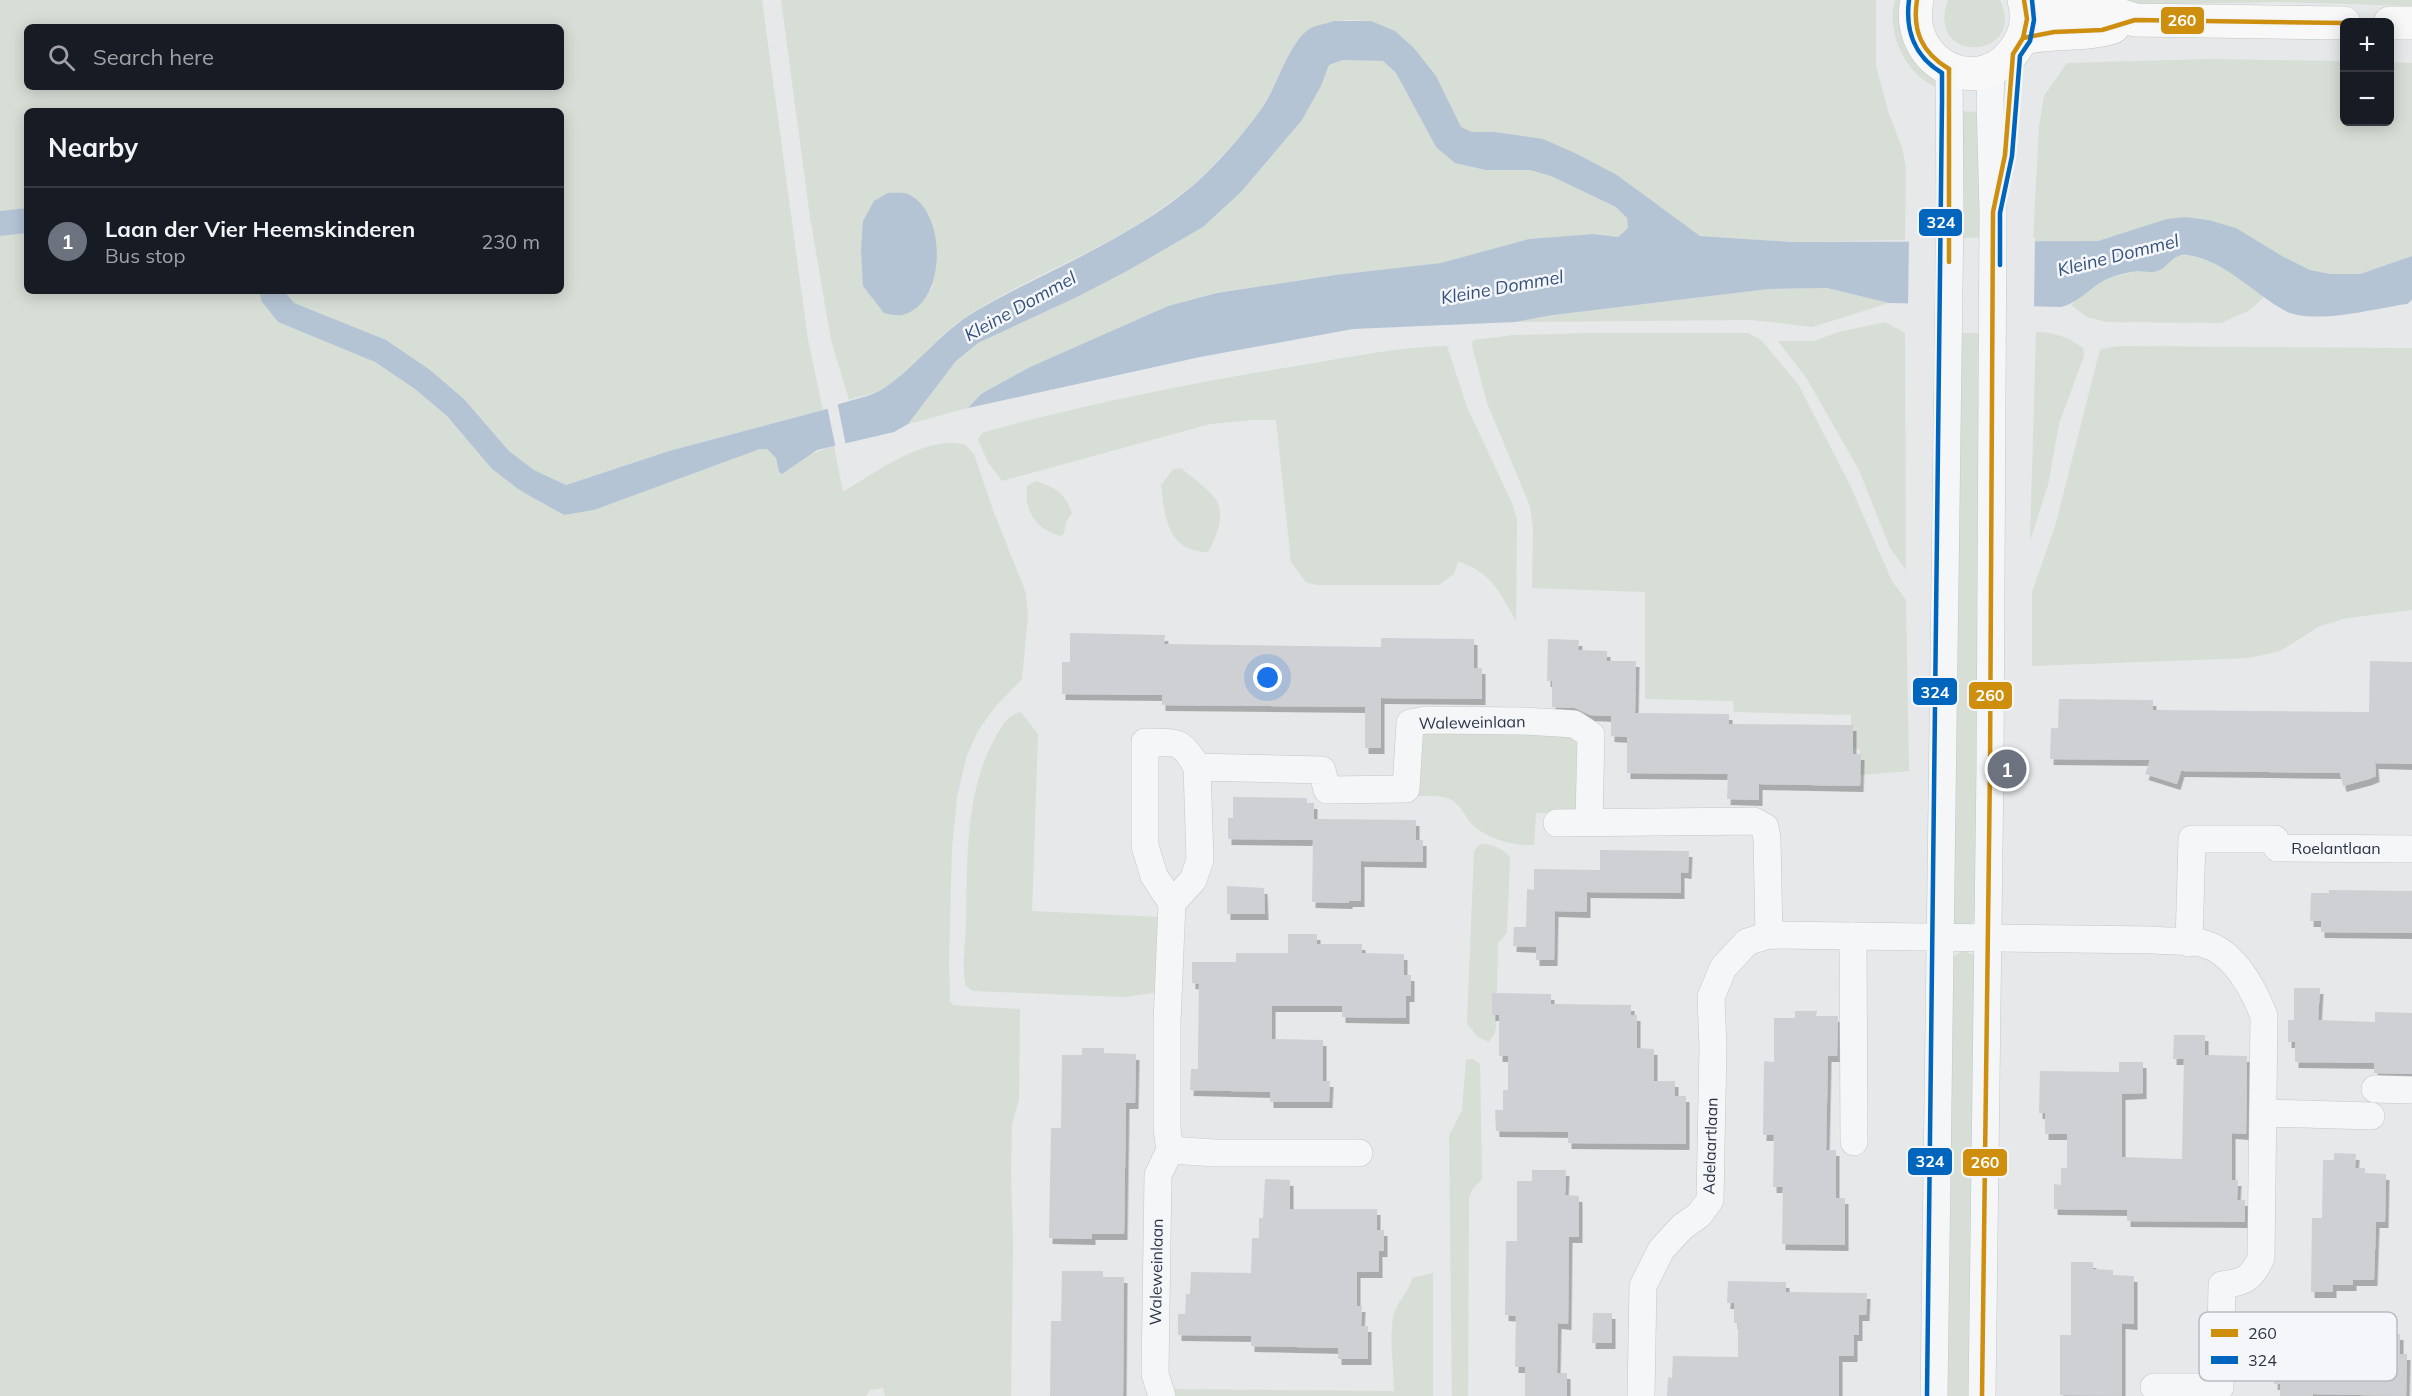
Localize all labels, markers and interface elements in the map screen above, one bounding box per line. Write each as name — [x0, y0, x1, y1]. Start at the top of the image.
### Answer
line badge: 260 — [2160, 6, 2205, 35]
text: 260 — [2168, 10, 2196, 30]
map controls — [2340, 18, 2394, 126]
button: + — [2340, 18, 2394, 72]
search box — [24, 24, 564, 90]
icon: search — [45, 41, 78, 74]
text: Search here — [93, 43, 214, 71]
button: − — [2340, 72, 2394, 126]
text: Nearby — [48, 131, 138, 164]
line badge: 324 — [1918, 208, 1963, 237]
text: 324 — [1927, 212, 1956, 232]
text: Laan der Vier Heemskinderen — [105, 215, 415, 243]
text: 1 — [62, 229, 74, 254]
text: 230 m — [481, 229, 540, 254]
water label: Kleine Dommel — [2055, 229, 2182, 281]
text: Bus stop — [105, 243, 185, 268]
water label: Kleine Dommel — [960, 265, 1081, 346]
water label: Kleine Dommel — [1439, 265, 1566, 309]
your location — [1253, 663, 1282, 692]
line badge: 324 — [1912, 677, 1958, 706]
line badge: 260 — [1968, 681, 2013, 710]
text: 324 — [1921, 682, 1950, 702]
text: 260 — [1976, 685, 2004, 705]
street label: Waleweinlaan — [1418, 711, 1526, 733]
pin: 1 — [1988, 746, 2026, 792]
street label: Roelantlaan — [2291, 838, 2381, 858]
street label: Adelaartlaan — [1698, 1097, 1722, 1195]
line badge: 324 — [1907, 1147, 1953, 1176]
line badge: 260 — [1962, 1148, 2008, 1177]
text: 324 — [1916, 1151, 1945, 1171]
text: 260 — [1971, 1152, 1999, 1172]
street label: Waleweinlaan — [1145, 1218, 1167, 1326]
legend — [2199, 1312, 2397, 1381]
text: 260 — [2248, 1323, 2277, 1343]
text: 324 — [2248, 1350, 2277, 1370]

